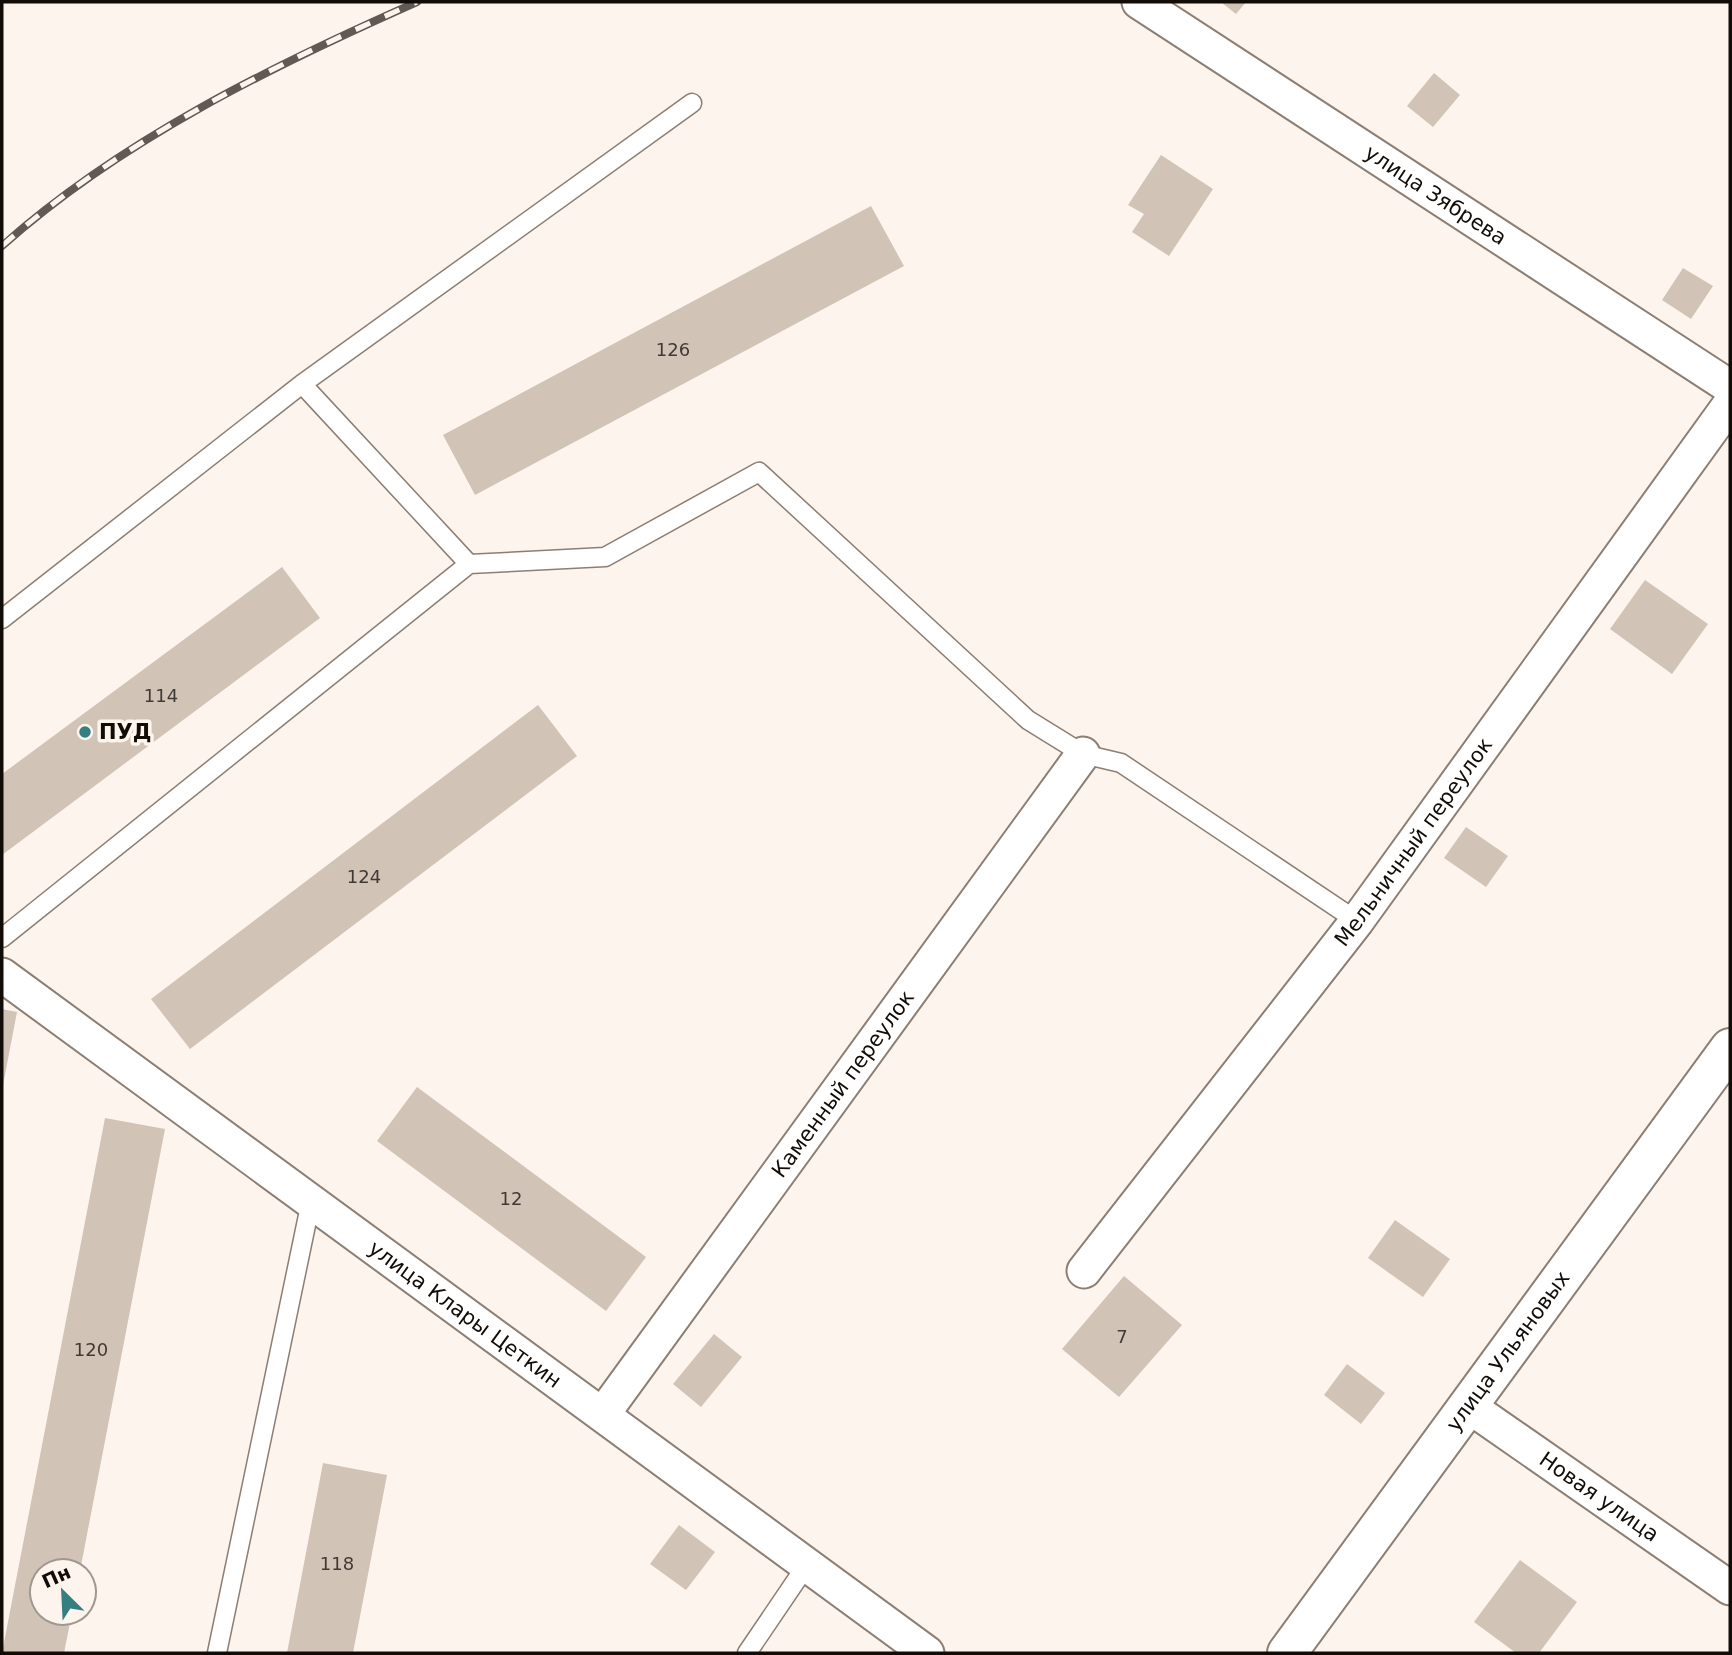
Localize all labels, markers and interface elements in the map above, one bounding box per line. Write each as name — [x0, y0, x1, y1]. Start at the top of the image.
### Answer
street label: улица Зябрева — [1360, 140, 1511, 250]
house number: 126 — [656, 339, 690, 360]
house number: 114 — [144, 685, 178, 706]
place label: ПУД — [99, 720, 151, 744]
marker: ПУД — [77, 724, 93, 740]
street label: Мельничный переулок — [1330, 733, 1497, 951]
house number: 124 — [347, 866, 381, 887]
street label: Каменный переулок — [767, 986, 919, 1182]
house number: 12 — [500, 1188, 522, 1209]
street label: улица Клары Цеткин — [364, 1236, 566, 1393]
street label: улица Ульяновых — [1441, 1266, 1575, 1436]
house number: 7 — [1116, 1326, 1128, 1347]
house number: 120 — [74, 1339, 108, 1360]
street label: Новая улица — [1535, 1447, 1663, 1547]
house number: 118 — [320, 1553, 354, 1574]
north arrow — [28, 1557, 98, 1627]
text: Пн — [38, 1561, 74, 1592]

